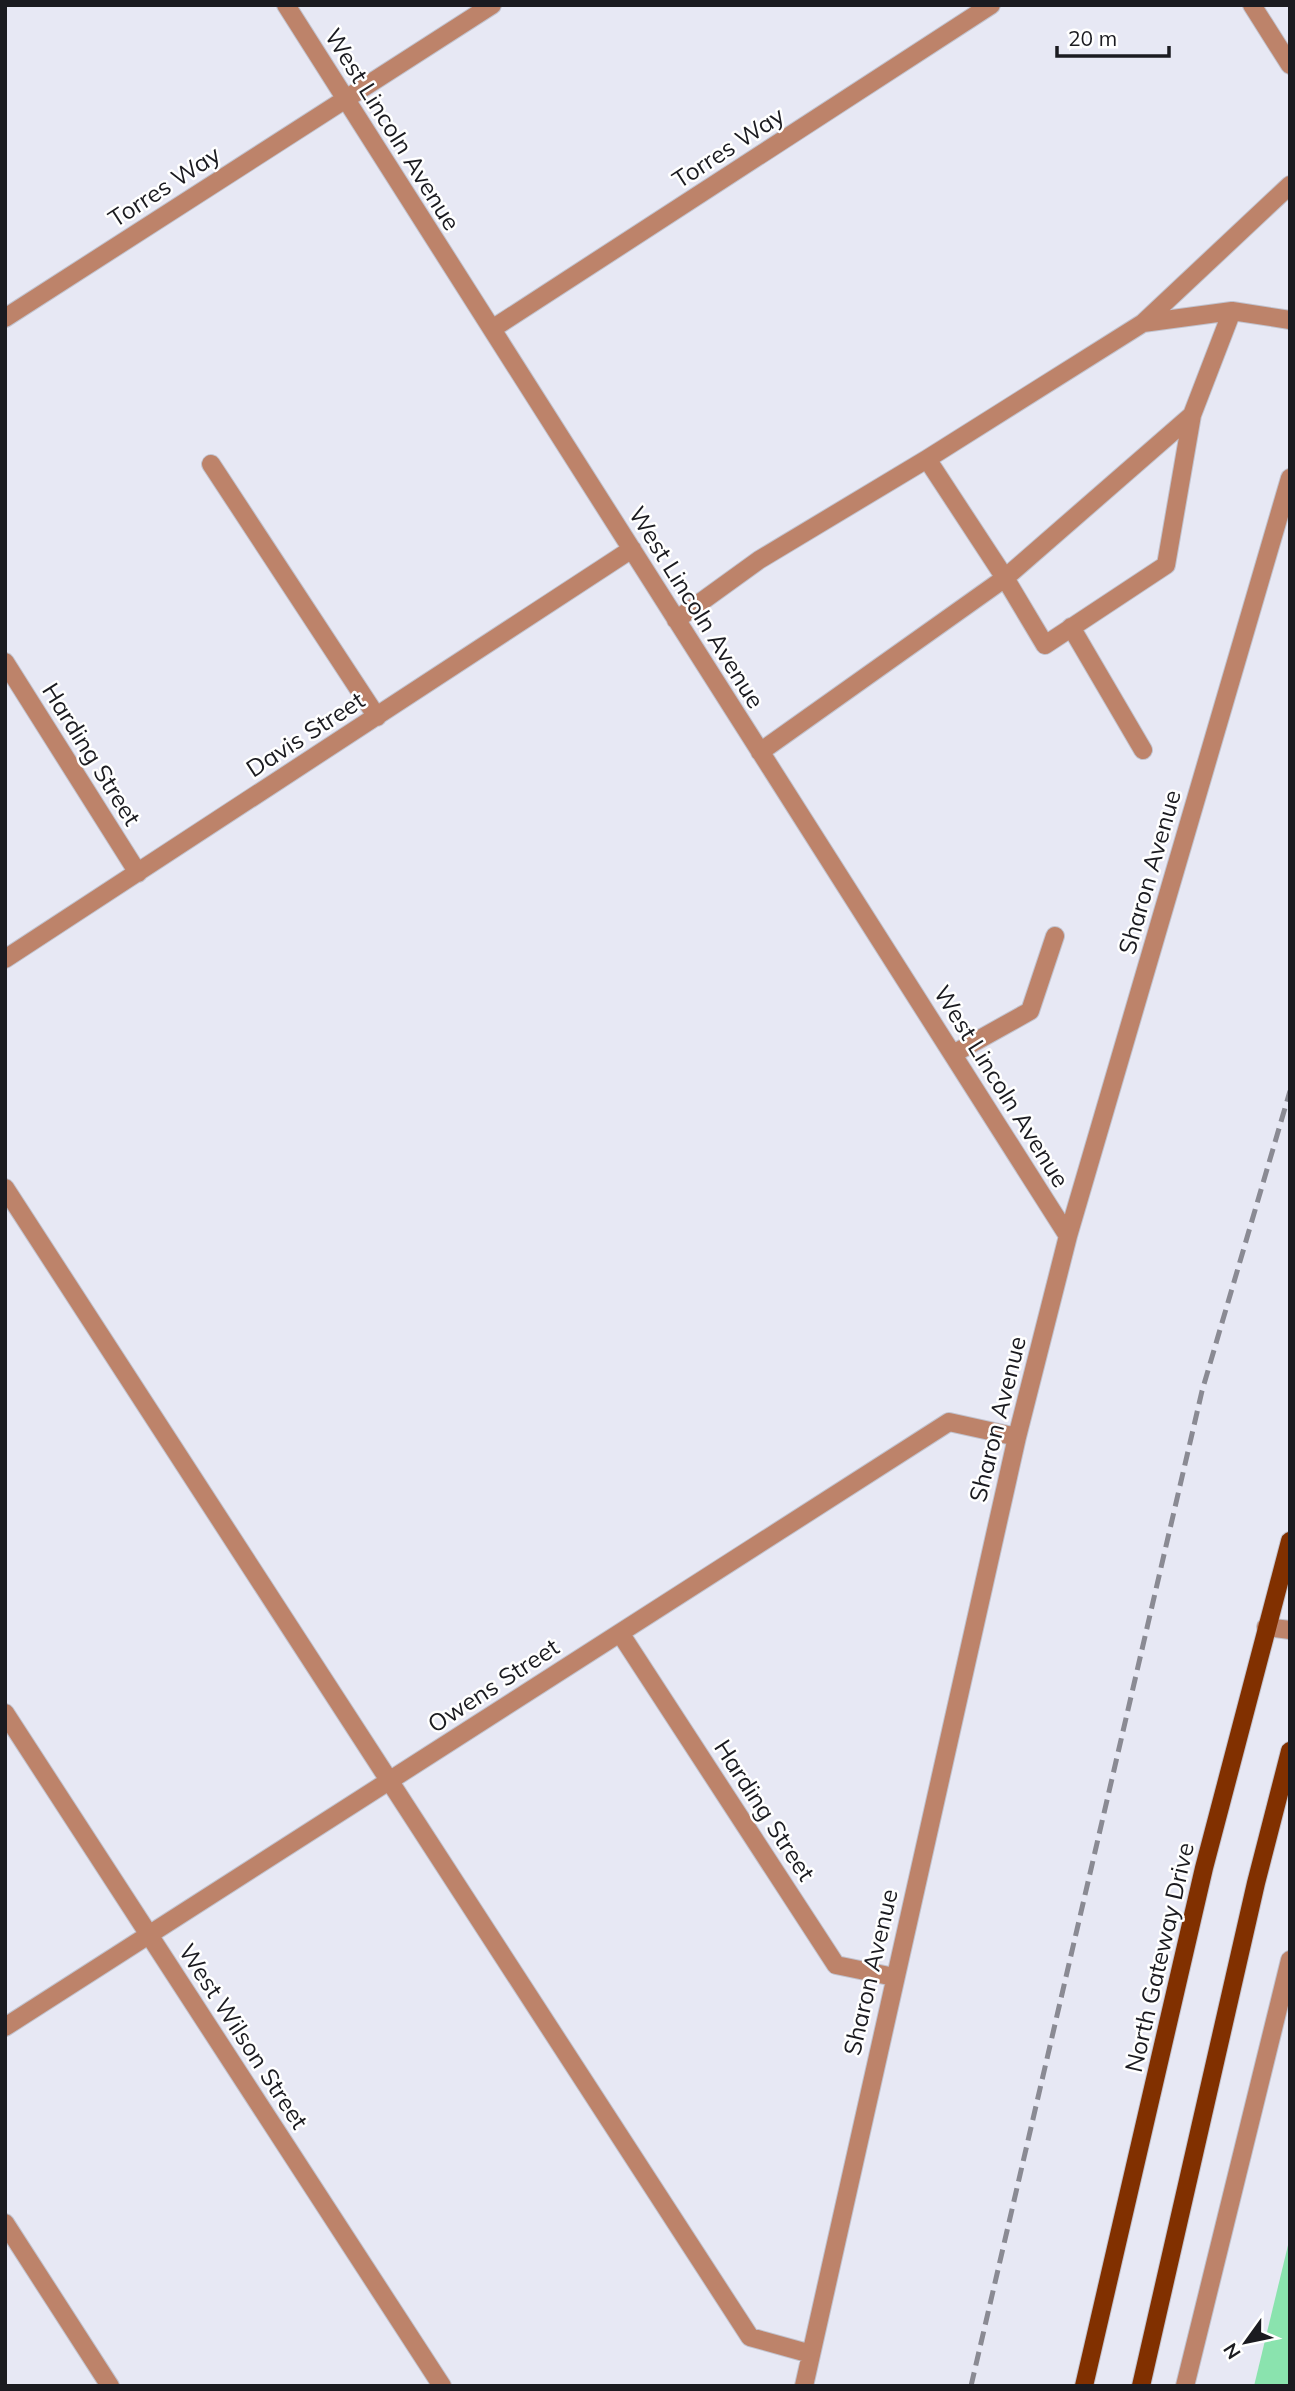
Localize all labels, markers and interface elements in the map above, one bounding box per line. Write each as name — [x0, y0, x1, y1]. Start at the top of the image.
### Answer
scale bar — [1057, 14, 1169, 58]
street label: West Lincoln Avenue — [319, 22, 467, 236]
text: 20 m — [1068, 25, 1117, 51]
street label: Torres Way — [666, 100, 790, 194]
street label: Torres Way — [102, 139, 226, 233]
street label: West Lincoln Avenue — [623, 500, 771, 714]
street label: Harding Street — [36, 677, 148, 831]
street label: Davis Street — [240, 685, 370, 783]
street label: Sharon Avenue — [1111, 786, 1187, 958]
street label: West Lincoln Avenue — [928, 979, 1076, 1193]
street label: Sharon Avenue — [962, 1333, 1032, 1505]
street label: Owens Street — [422, 1631, 564, 1739]
street label: Harding Street — [708, 1734, 822, 1886]
street label: North Gateway Drive — [1118, 1839, 1200, 2075]
street label: Sharon Avenue — [836, 1886, 904, 2058]
street label: West Wilson Street — [173, 1938, 315, 2134]
north arrow — [1211, 2307, 1281, 2377]
text: N — [1218, 2339, 1246, 2364]

